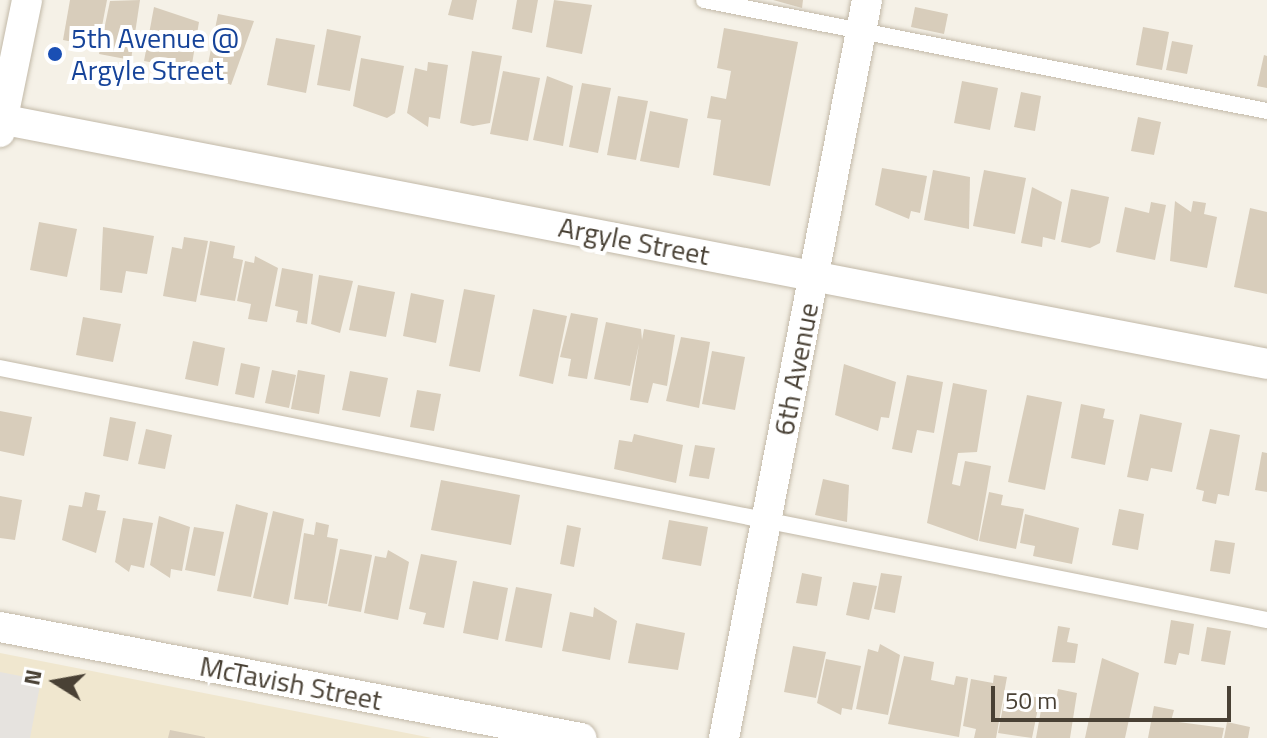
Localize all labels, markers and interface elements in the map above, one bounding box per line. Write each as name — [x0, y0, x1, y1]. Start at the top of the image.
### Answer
place label: 5th Avenue @ Argyle Street — [71, 21, 239, 87]
marker: 5th Avenue @ Argyle Street — [46, 45, 64, 63]
street label: Argyle Street — [556, 210, 712, 272]
street label: 6th Avenue — [767, 300, 825, 438]
north arrow — [16, 642, 96, 722]
street label: McTavish Street — [197, 649, 385, 717]
text: N — [14, 667, 51, 688]
scale bar — [995, 670, 1235, 720]
text: 50 m — [1005, 682, 1057, 718]

